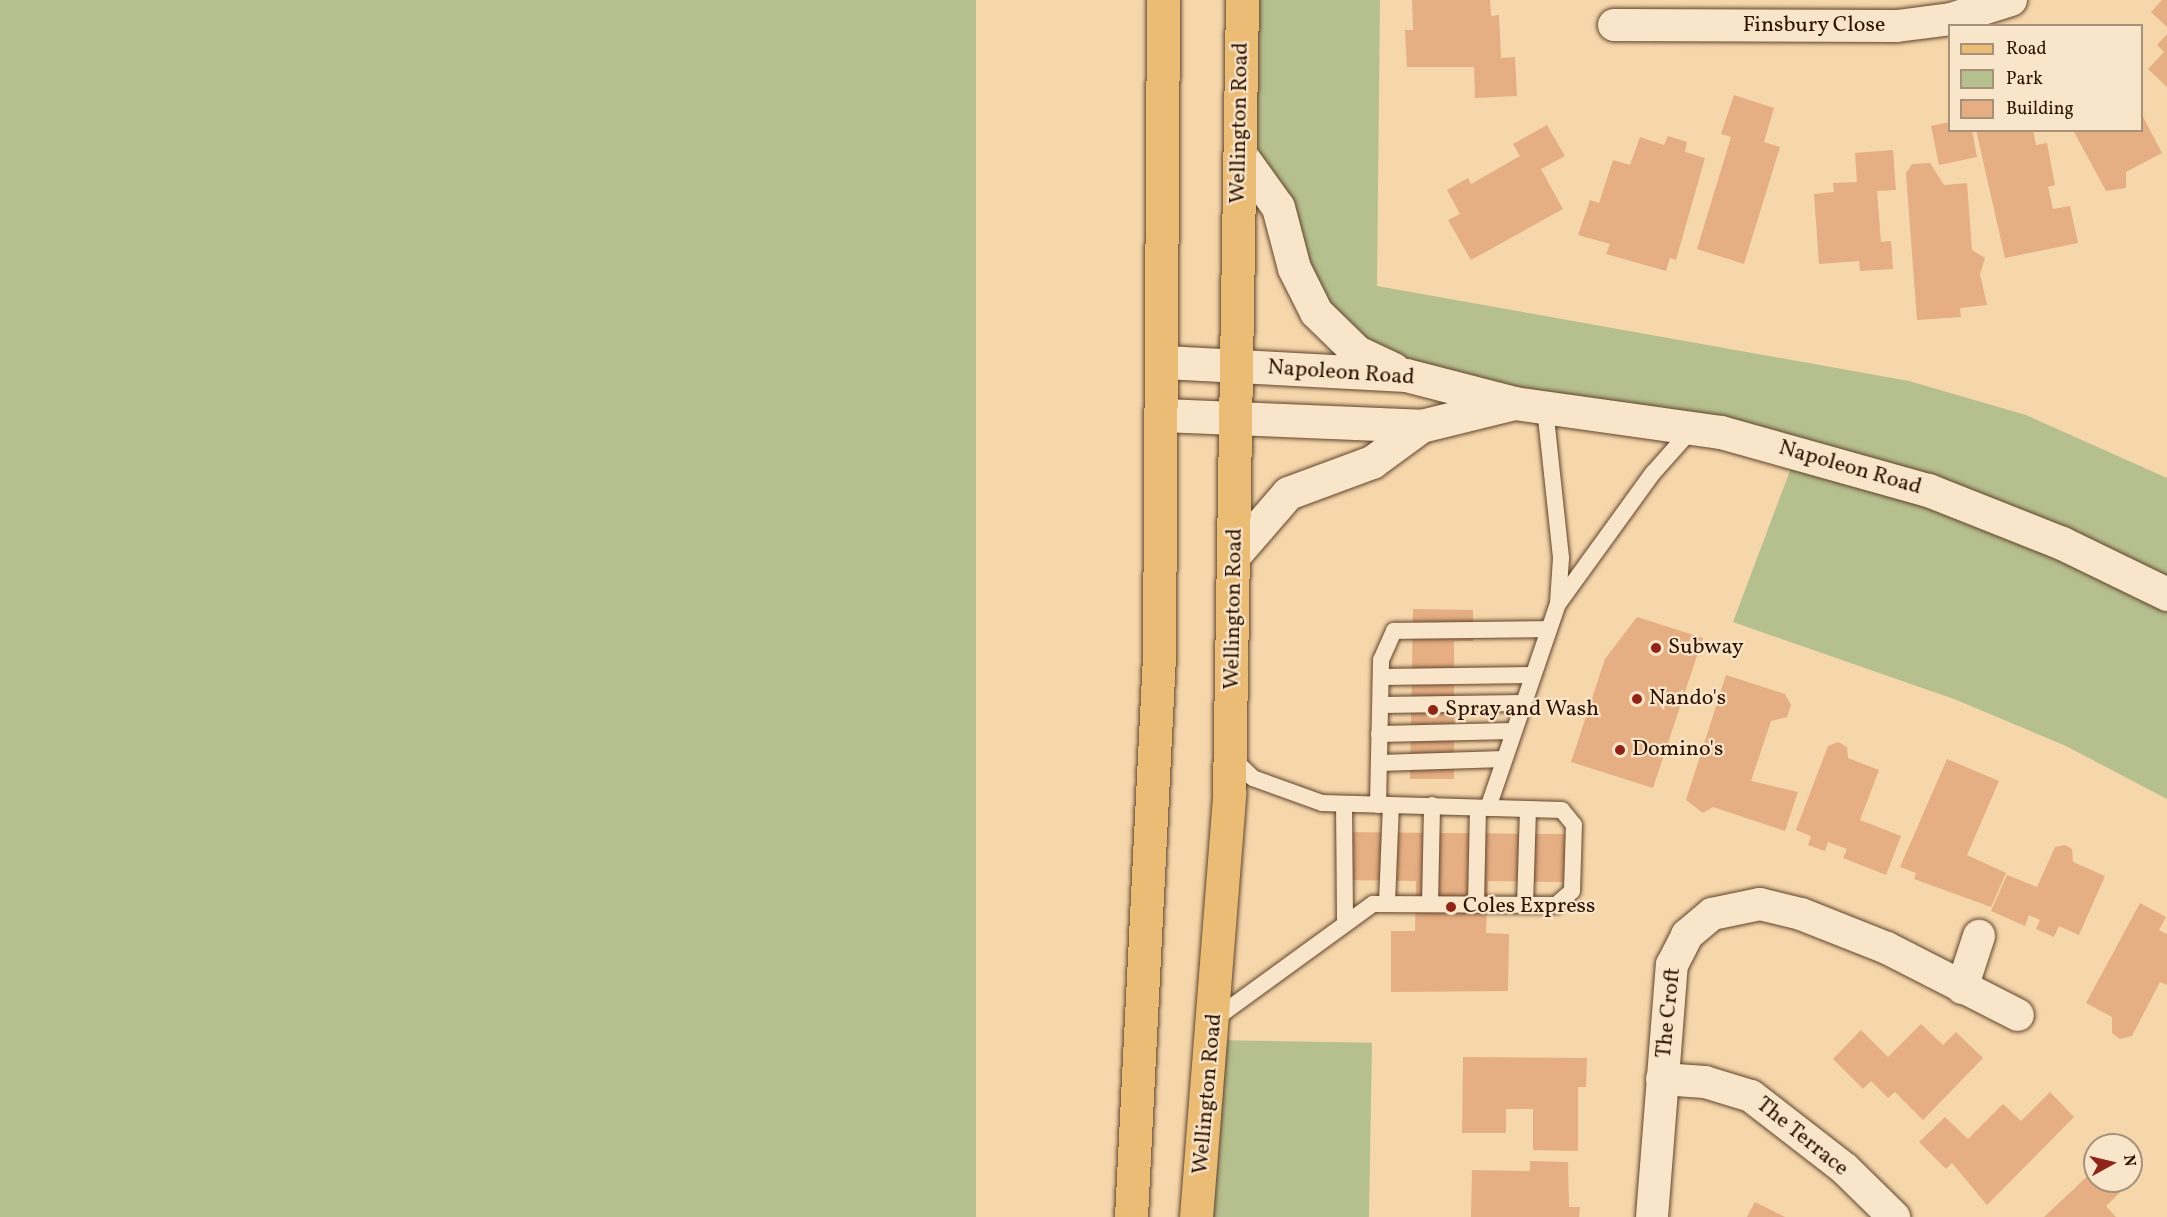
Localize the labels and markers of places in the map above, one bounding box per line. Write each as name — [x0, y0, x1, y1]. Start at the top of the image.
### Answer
place label: Subway — [1668, 635, 1744, 661]
marker: Subway — [1649, 641, 1663, 655]
place label: Nando's — [1649, 686, 1726, 712]
marker: Nando's — [1630, 692, 1644, 706]
place label: Spray and Wash — [1445, 697, 1600, 723]
marker: Spray and Wash — [1426, 703, 1440, 717]
place label: Domino's — [1632, 737, 1723, 763]
marker: Domino's — [1613, 743, 1627, 757]
place label: Coles Express — [1463, 894, 1595, 920]
marker: Coles Express — [1444, 900, 1458, 914]

